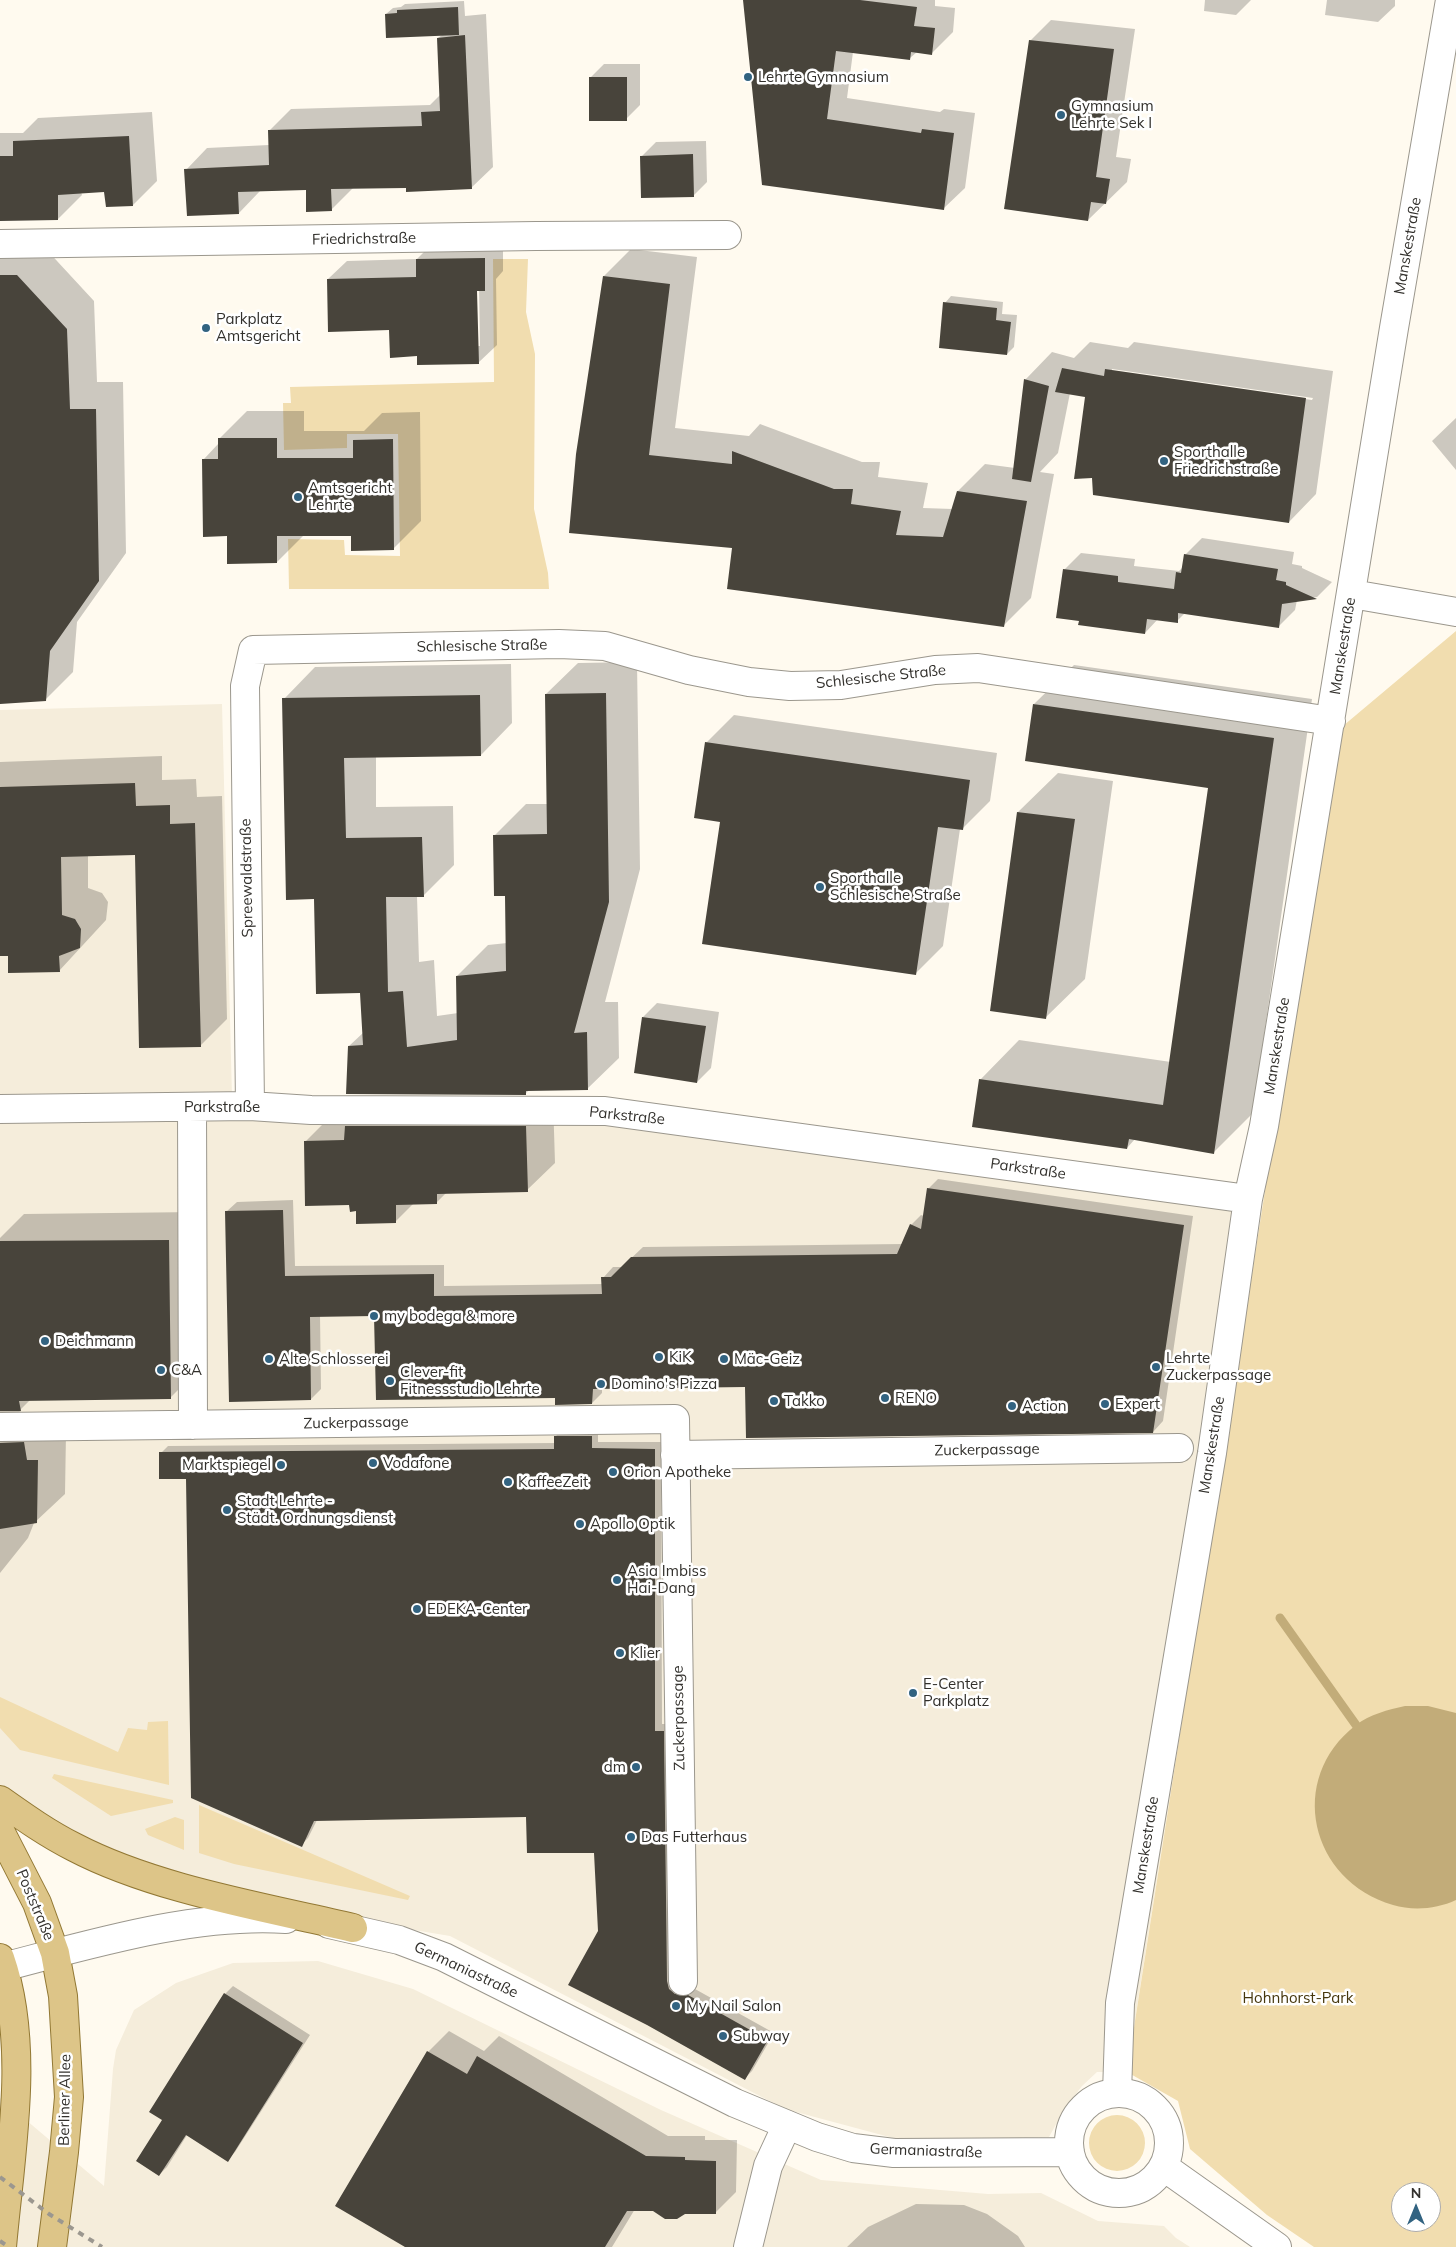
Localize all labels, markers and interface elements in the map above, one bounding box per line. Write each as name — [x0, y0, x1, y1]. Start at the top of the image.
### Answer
place label: Lehrte Gymnasium — [758, 68, 889, 86]
marker: Lehrte Gymnasium — [742, 71, 754, 83]
place label: Gymnasium Lehrte Sek I — [1071, 97, 1154, 132]
marker: Gymnasium Lehrte Sek I — [1055, 109, 1067, 121]
street label: Manskestraße — [1391, 196, 1425, 296]
street label: Friedrichstraße — [312, 229, 416, 249]
place label: Parkplatz Amtsgericht — [216, 310, 301, 345]
marker: Parkplatz Amtsgericht — [200, 322, 212, 334]
place label: Sporthalle Friedrichstraße — [1174, 443, 1278, 478]
marker: Sporthalle Friedrichstraße — [1158, 455, 1170, 467]
place label: Amtsgericht Lehrte — [308, 479, 393, 514]
marker: Amtsgericht Lehrte — [292, 491, 304, 503]
street label: Manskestraße — [1326, 596, 1360, 696]
street label: Schlesische Straße — [417, 636, 547, 656]
street label: Schlesische Straße — [815, 661, 947, 693]
street label: Spreewaldstraße — [237, 818, 257, 938]
place label: Sporthalle Schlesische Straße — [830, 869, 961, 904]
marker: Sporthalle Schlesische Straße — [814, 881, 826, 893]
street label: Manskestraße — [1260, 996, 1294, 1096]
street label: Parkstraße — [184, 1098, 260, 1116]
street label: Parkstraße — [588, 1103, 666, 1129]
street label: Parkstraße — [989, 1155, 1067, 1183]
place label: my bodega & more — [384, 1307, 515, 1325]
marker: my bodega & more — [368, 1310, 380, 1322]
place label: Deichmann — [55, 1332, 134, 1350]
marker: Deichmann — [39, 1335, 51, 1347]
place label: KiK — [669, 1348, 692, 1366]
place label: Lehrte Zuckerpassage — [1166, 1349, 1271, 1384]
place label: Alte Schlosserei — [279, 1350, 389, 1368]
place label: Mäc-Geiz — [734, 1350, 800, 1368]
marker: KiK — [653, 1351, 665, 1363]
marker: Alte Schlosserei — [263, 1353, 275, 1365]
marker: Mäc-Geiz — [718, 1353, 730, 1365]
place label: C&A — [171, 1361, 202, 1379]
marker: Lehrte Zuckerpassage — [1150, 1361, 1162, 1373]
place label: Clever-fit Fitnessstudio Lehrte — [400, 1363, 540, 1398]
marker: C&A — [155, 1364, 167, 1376]
marker: Clever-fit Fitnessstudio Lehrte — [384, 1375, 396, 1387]
place label: Domino's Pizza — [611, 1375, 717, 1393]
marker: Domino's Pizza — [595, 1378, 607, 1390]
place label: RENO — [895, 1389, 937, 1407]
place label: Takko — [784, 1392, 825, 1410]
marker: RENO — [879, 1392, 891, 1404]
marker: Takko — [768, 1395, 780, 1407]
place label: Expert — [1115, 1395, 1160, 1413]
street label: Manskestraße — [1195, 1395, 1229, 1495]
place label: Action — [1022, 1397, 1067, 1415]
marker: Expert — [1099, 1398, 1111, 1410]
marker: Action — [1006, 1400, 1018, 1412]
street label: Zuckerpassage — [303, 1413, 409, 1433]
street label: Zuckerpassage — [934, 1440, 1040, 1460]
place label: Vodafone — [383, 1454, 450, 1472]
place label: Marktspiegel — [182, 1456, 271, 1474]
marker: Vodafone — [367, 1457, 379, 1469]
marker: Marktspiegel — [275, 1459, 287, 1471]
place label: Orion Apotheke — [623, 1463, 731, 1481]
marker: Orion Apotheke — [607, 1466, 619, 1478]
place label: KaffeeZeit — [518, 1473, 588, 1491]
marker: KaffeeZeit — [502, 1476, 514, 1488]
place label: Stadt Lehrte - Städt. Ordnungsdienst — [237, 1492, 393, 1527]
marker: Stadt Lehrte - Städt. Ordnungsdienst — [221, 1504, 233, 1516]
place label: Apollo Optik — [590, 1515, 675, 1533]
marker: Apollo Optik — [574, 1518, 586, 1530]
place label: Asia Imbiss Hai-Dang — [627, 1562, 706, 1597]
marker: Asia Imbiss Hai-Dang — [611, 1574, 623, 1586]
place label: EDEKA-Center — [427, 1600, 528, 1618]
marker: EDEKA-Center — [411, 1603, 423, 1615]
place label: Klier — [630, 1644, 660, 1662]
marker: Klier — [614, 1647, 626, 1659]
street label: Zuckerpassage — [669, 1665, 689, 1771]
place label: E-Center Parkplatz — [923, 1675, 989, 1710]
marker: E-Center Parkplatz — [907, 1687, 919, 1699]
place label: dm — [604, 1758, 626, 1776]
marker: dm — [630, 1761, 642, 1773]
street label: Manskestraße — [1129, 1795, 1163, 1895]
place label: Das Futterhaus — [641, 1828, 747, 1846]
marker: Das Futterhaus — [625, 1831, 637, 1843]
street label: Poststraße — [12, 1867, 58, 1943]
street label: Germaniastraße — [411, 1938, 521, 2002]
park label: Hohnhorst-Park — [1243, 1989, 1353, 2007]
place label: My Nail Salon — [686, 1997, 781, 2015]
marker: My Nail Salon — [670, 2000, 682, 2012]
place label: Subway — [733, 2027, 790, 2045]
marker: Subway — [717, 2030, 729, 2042]
street label: Berliner Allee — [55, 2054, 75, 2146]
street label: Germaniastraße — [869, 2140, 983, 2162]
north arrow — [1391, 2182, 1441, 2232]
text: N — [1411, 2184, 1421, 2202]

